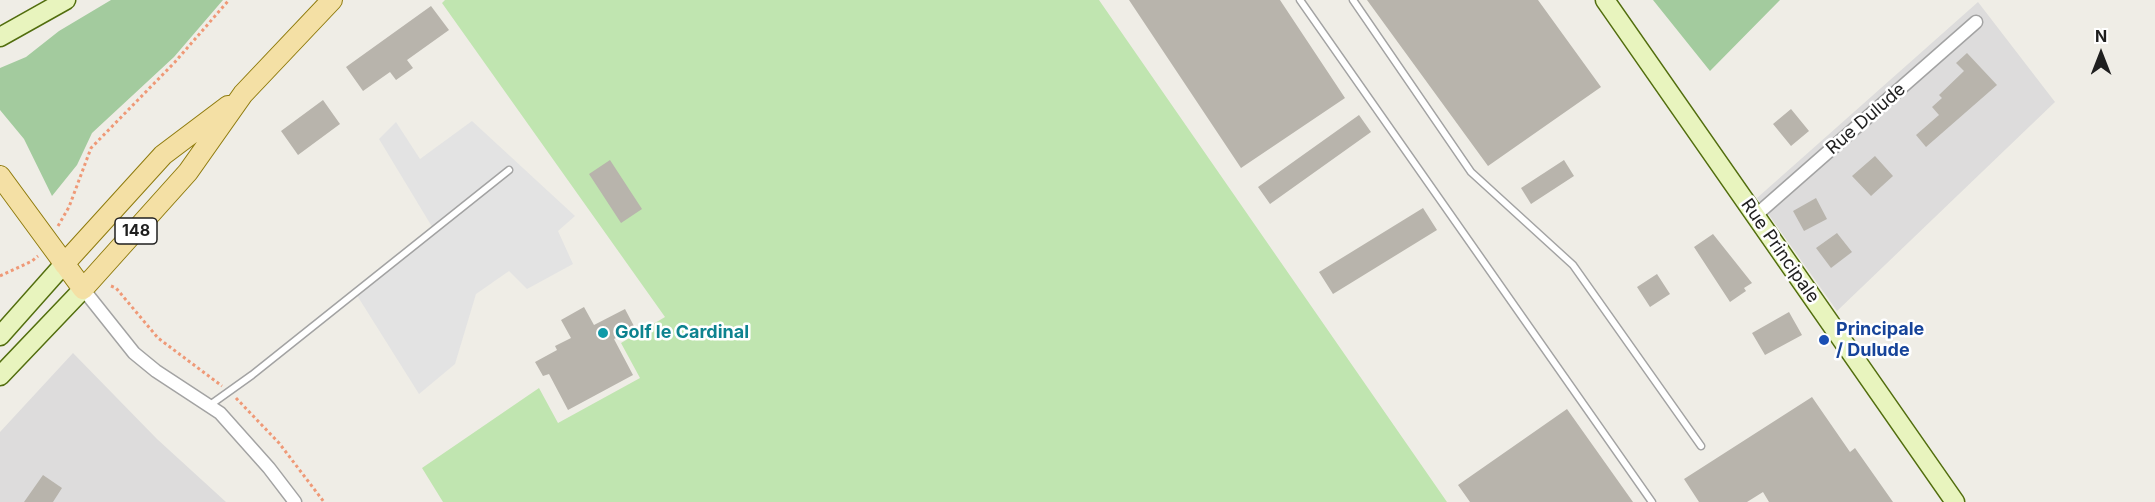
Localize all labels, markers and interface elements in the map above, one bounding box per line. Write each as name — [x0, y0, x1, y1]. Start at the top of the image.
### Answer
north arrow — [2071, 24, 2131, 84]
text: N — [2095, 26, 2107, 46]
street label: Rue Dulude — [1822, 79, 1910, 159]
street label: Rue Principale — [1736, 195, 1824, 307]
road number: 148 — [115, 218, 157, 244]
place label: Principale / Dulude — [1836, 319, 1924, 362]
place label: Golf le Cardinal — [615, 322, 749, 344]
marker: Golf le Cardinal — [596, 326, 610, 340]
marker: Principale / Dulude — [1817, 333, 1831, 347]

